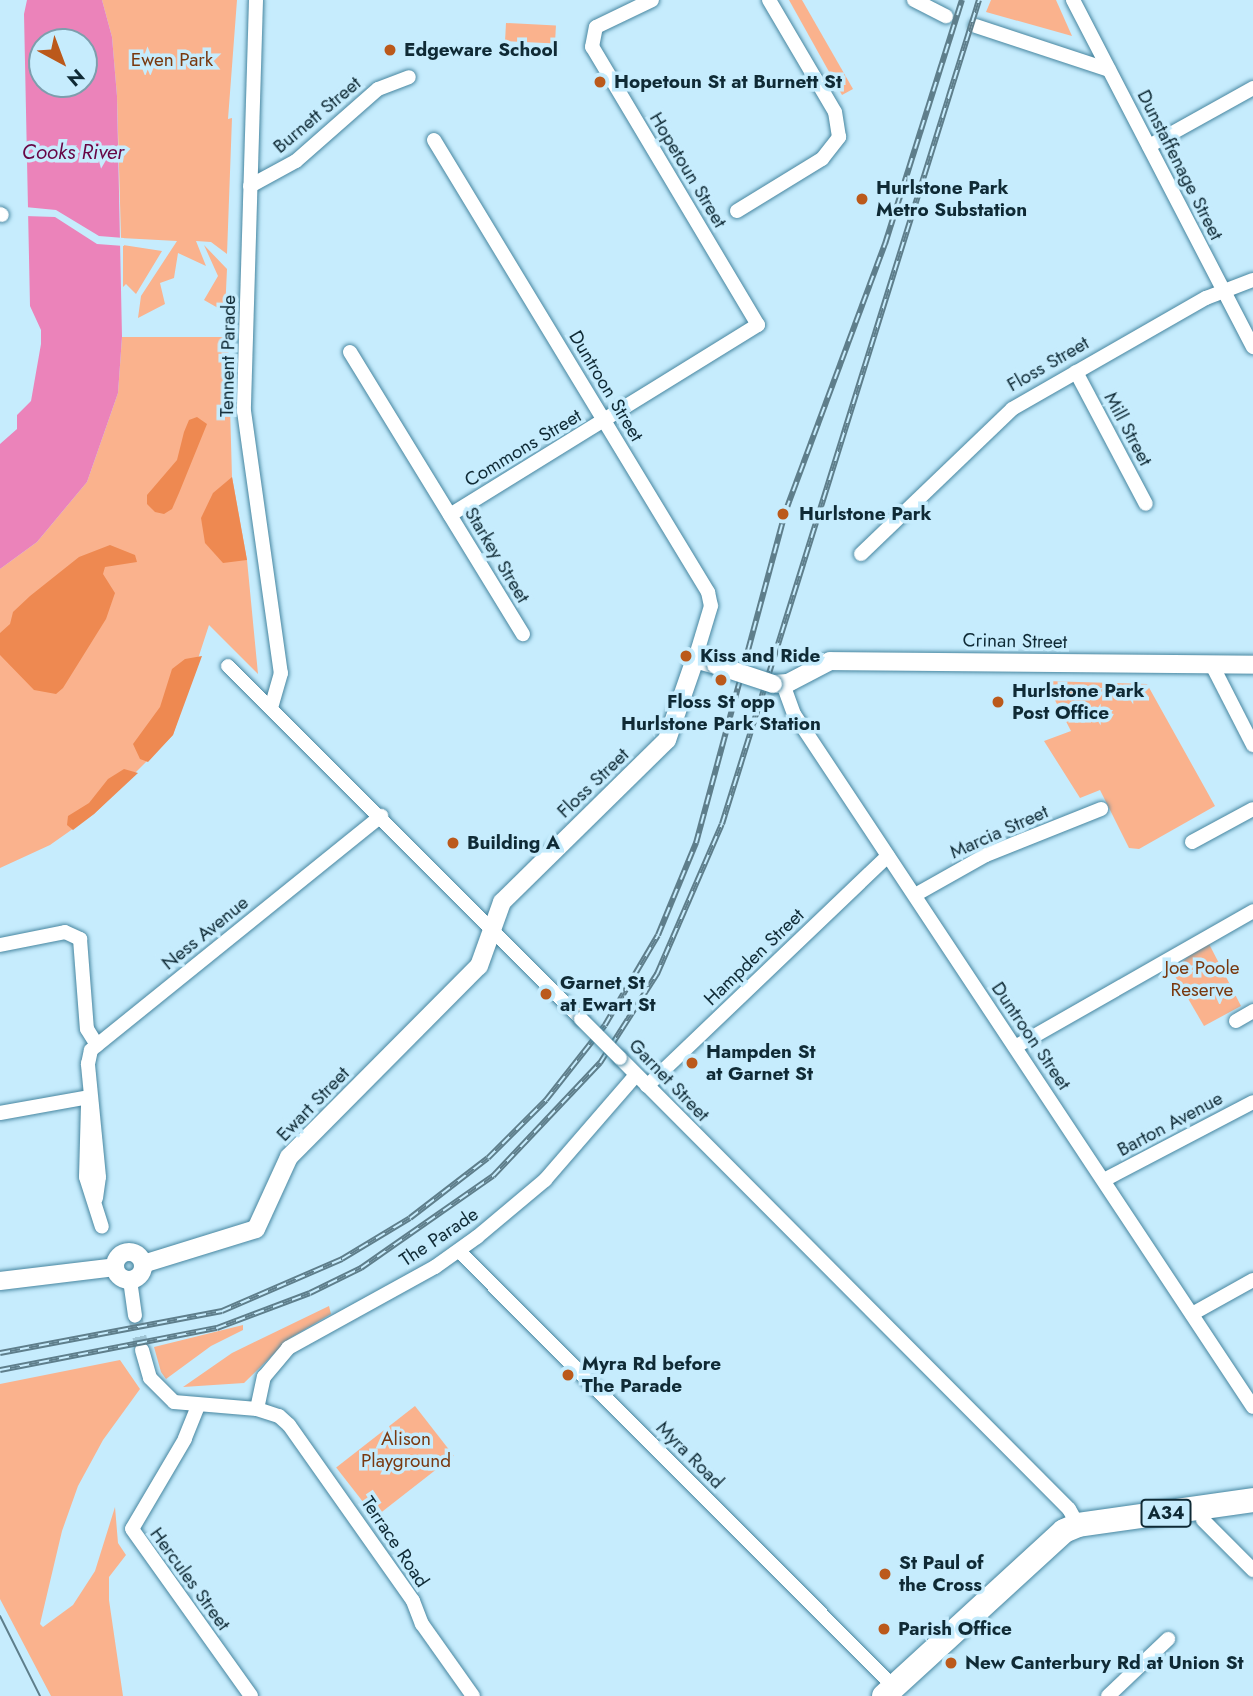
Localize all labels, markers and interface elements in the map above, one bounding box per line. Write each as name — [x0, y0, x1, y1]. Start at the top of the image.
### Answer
north arrow — [28, 28, 98, 98]
place label: Edgeware School — [404, 39, 558, 61]
marker: Edgeware School — [382, 42, 398, 58]
park label: Ewen Park — [131, 49, 213, 71]
text: N — [61, 63, 90, 93]
place label: Hopetoun St at Burnett St — [614, 71, 842, 93]
street label: Burnett Street — [269, 72, 365, 158]
marker: Hopetoun St at Burnett St — [592, 74, 608, 90]
street label: Dunstaffenage Street — [1132, 86, 1228, 244]
street label: Hopetoun Street — [645, 108, 731, 232]
water label: Cooks River — [22, 139, 124, 165]
place label: Hurlstone Park Metro Substation — [876, 177, 1027, 221]
marker: Hurlstone Park Metro Substation — [854, 191, 870, 207]
street label: Tennent Parade — [216, 295, 240, 417]
street label: Duntroon Street — [564, 326, 648, 446]
street label: Floss Street — [1003, 331, 1093, 397]
street label: Mill Street — [1099, 388, 1157, 470]
street label: Commons Street — [461, 404, 585, 492]
street label: Starkey Street — [460, 503, 534, 607]
place label: Hurlstone Park — [799, 503, 932, 525]
marker: Hurlstone Park — [773, 504, 793, 524]
street label: Crinan Street — [963, 629, 1067, 653]
place label: Kiss and Ride — [700, 645, 820, 667]
marker: Kiss and Ride — [678, 648, 694, 664]
marker: Floss St opp Hurlstone Park Station — [713, 672, 729, 688]
place label: Hurlstone Park Post Office — [1012, 680, 1145, 724]
place label: Floss St opp Hurlstone Park Station — [621, 691, 821, 735]
marker: Hurlstone Park Post Office — [990, 694, 1006, 710]
street label: Floss Street — [552, 743, 634, 823]
street label: Marcia Street — [946, 800, 1052, 864]
place label: Building A — [467, 832, 560, 854]
marker: Building A — [445, 835, 461, 851]
street label: Ness Avenue — [157, 891, 253, 975]
street label: Hampden Street — [699, 904, 809, 1010]
park label: Joe Poole Reserve — [1164, 957, 1240, 1001]
place label: Garnet St at Ewart St — [560, 972, 656, 1016]
street label: Duntroon Street — [986, 978, 1076, 1094]
marker: Garnet St at Ewart St — [538, 986, 554, 1002]
street label: Garnet Street — [624, 1034, 714, 1126]
place label: Hampden St at Garnet St — [706, 1041, 816, 1085]
marker: Hampden St at Garnet St — [684, 1055, 700, 1071]
street label: Ewart Street — [272, 1062, 354, 1146]
street label: Barton Avenue — [1113, 1087, 1227, 1161]
street label: The Parade — [396, 1203, 482, 1271]
place label: Myra Rd before The Parade — [582, 1353, 721, 1397]
marker: Myra Rd before The Parade — [560, 1367, 576, 1383]
street label: Myra Road — [652, 1417, 728, 1493]
park label: Alison Playground — [361, 1428, 451, 1472]
street label: Terrace Road — [356, 1492, 434, 1592]
road number: A34 — [1140, 1498, 1192, 1528]
street label: Hercules Street — [145, 1523, 235, 1635]
place label: St Paul of the Cross — [899, 1552, 984, 1596]
marker: St Paul of the Cross — [877, 1566, 893, 1582]
place label: Parish Office — [898, 1618, 1012, 1640]
marker: Parish Office — [876, 1621, 892, 1637]
place label: New Canterbury Rd at Union St — [965, 1652, 1244, 1674]
marker: New Canterbury Rd at Union St — [943, 1655, 959, 1671]

